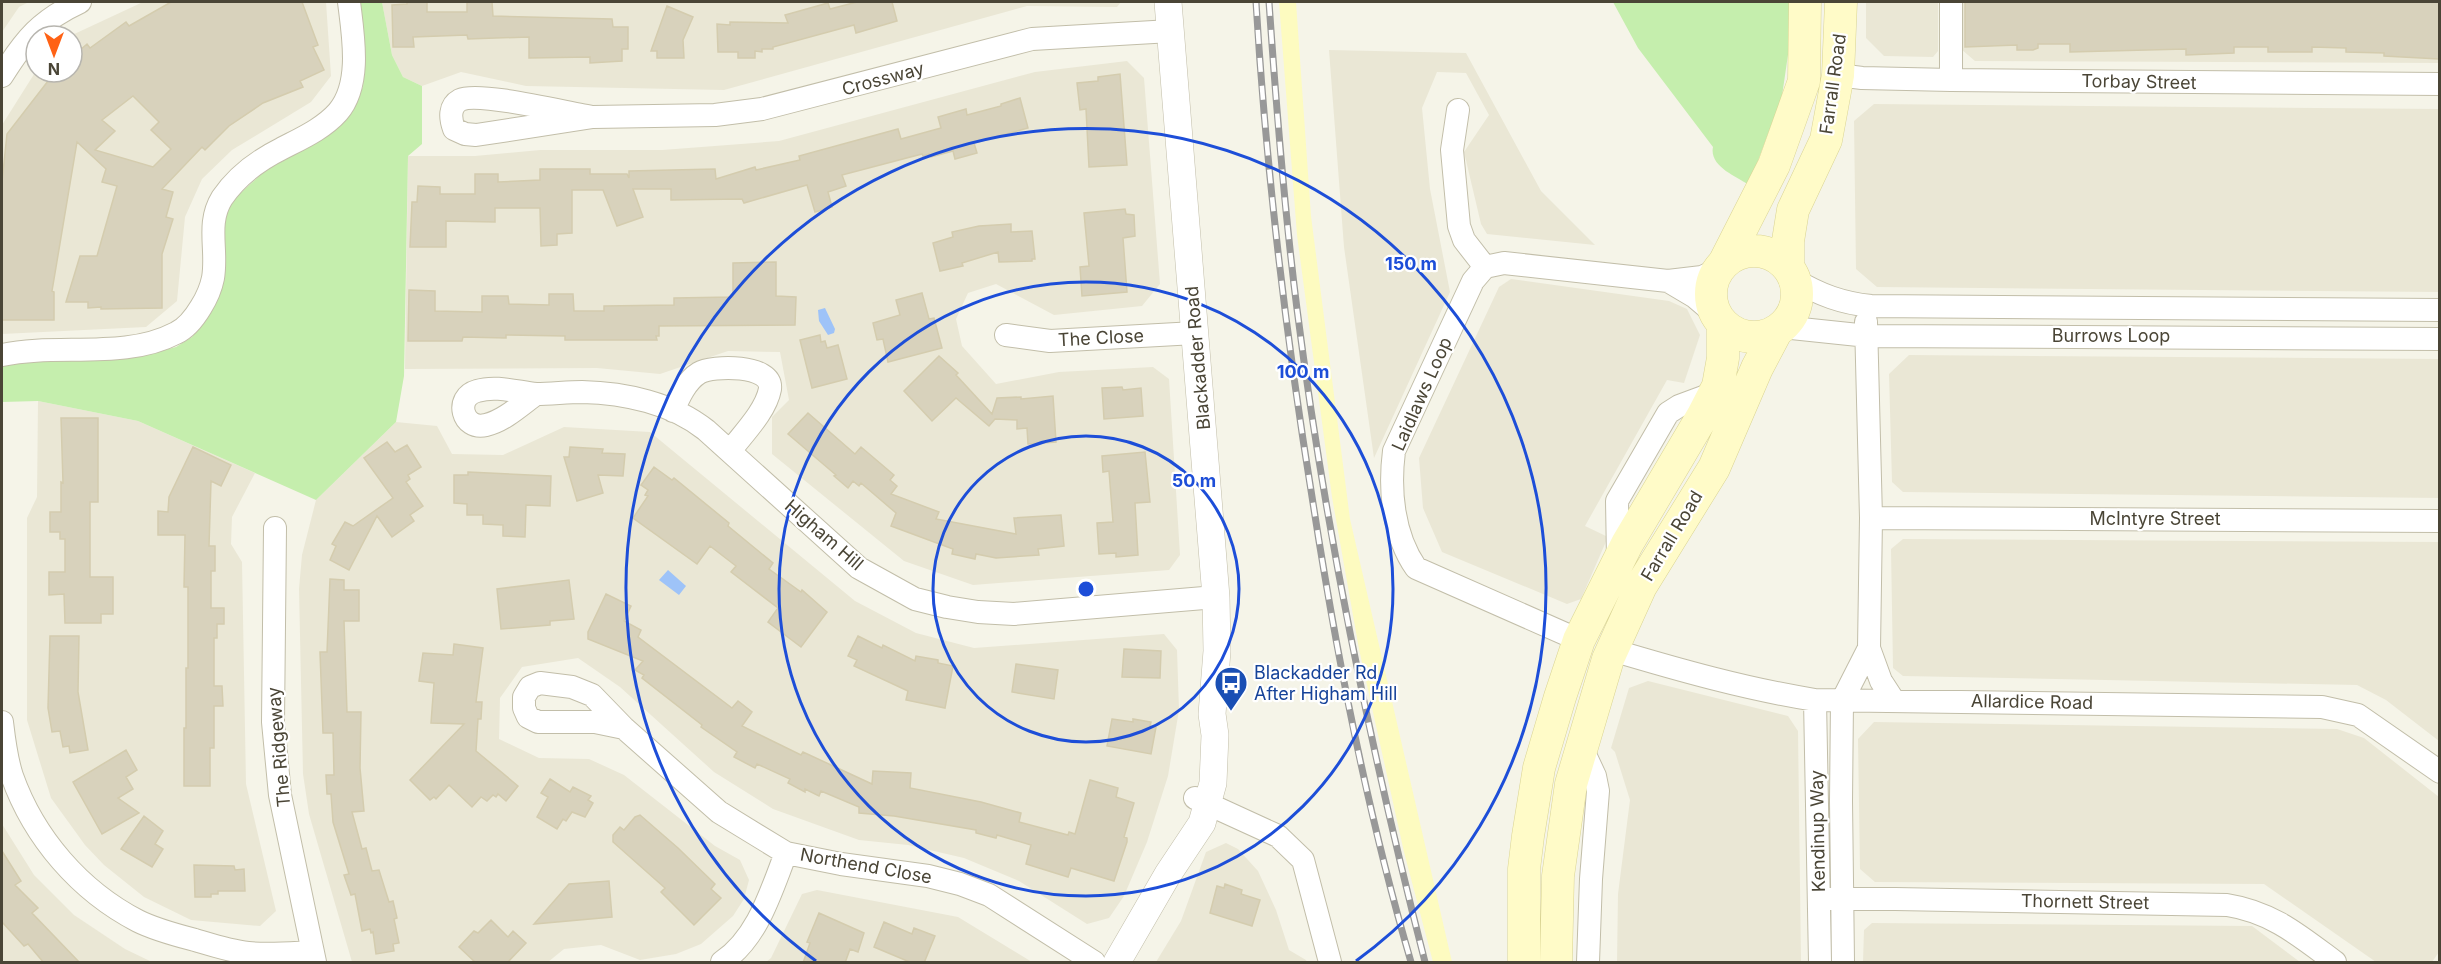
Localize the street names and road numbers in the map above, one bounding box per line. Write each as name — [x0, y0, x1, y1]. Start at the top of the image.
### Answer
street label: Farrall Road — [1815, 32, 1850, 136]
street label: Crossway — [840, 57, 926, 100]
street label: Torbay Street — [2081, 70, 2197, 93]
street label: Blackadder Road — [1181, 285, 1214, 431]
street label: The Close — [1057, 325, 1145, 350]
street label: Burrows Loop — [2052, 325, 2170, 346]
street label: Laidlaws Loop — [1387, 334, 1456, 454]
street label: Farrall Road — [1636, 487, 1707, 585]
street label: Higham Hill — [781, 495, 868, 574]
street label: McIntyre Street — [2089, 508, 2221, 529]
street label: The Ridgeway — [263, 686, 294, 808]
street label: Allardice Road — [1971, 690, 2093, 713]
street label: Kendinup Way — [1806, 770, 1829, 892]
street label: Northend Close — [799, 844, 934, 887]
street label: Thornett Street — [2021, 890, 2150, 913]

